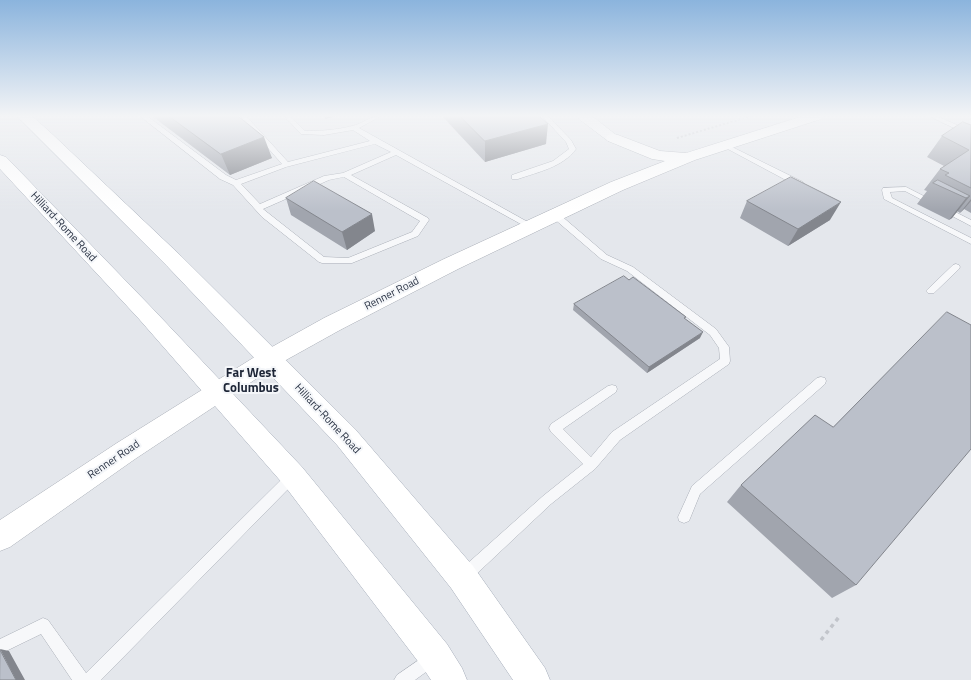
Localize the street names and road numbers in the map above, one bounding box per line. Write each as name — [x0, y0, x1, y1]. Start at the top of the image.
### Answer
street label: Hilliard-Rome Road — [27, 189, 99, 265]
street label: Renner Road — [362, 275, 422, 313]
street label: Hilliard-Rome Road — [291, 381, 363, 457]
street label: Renner Road — [86, 438, 142, 482]

